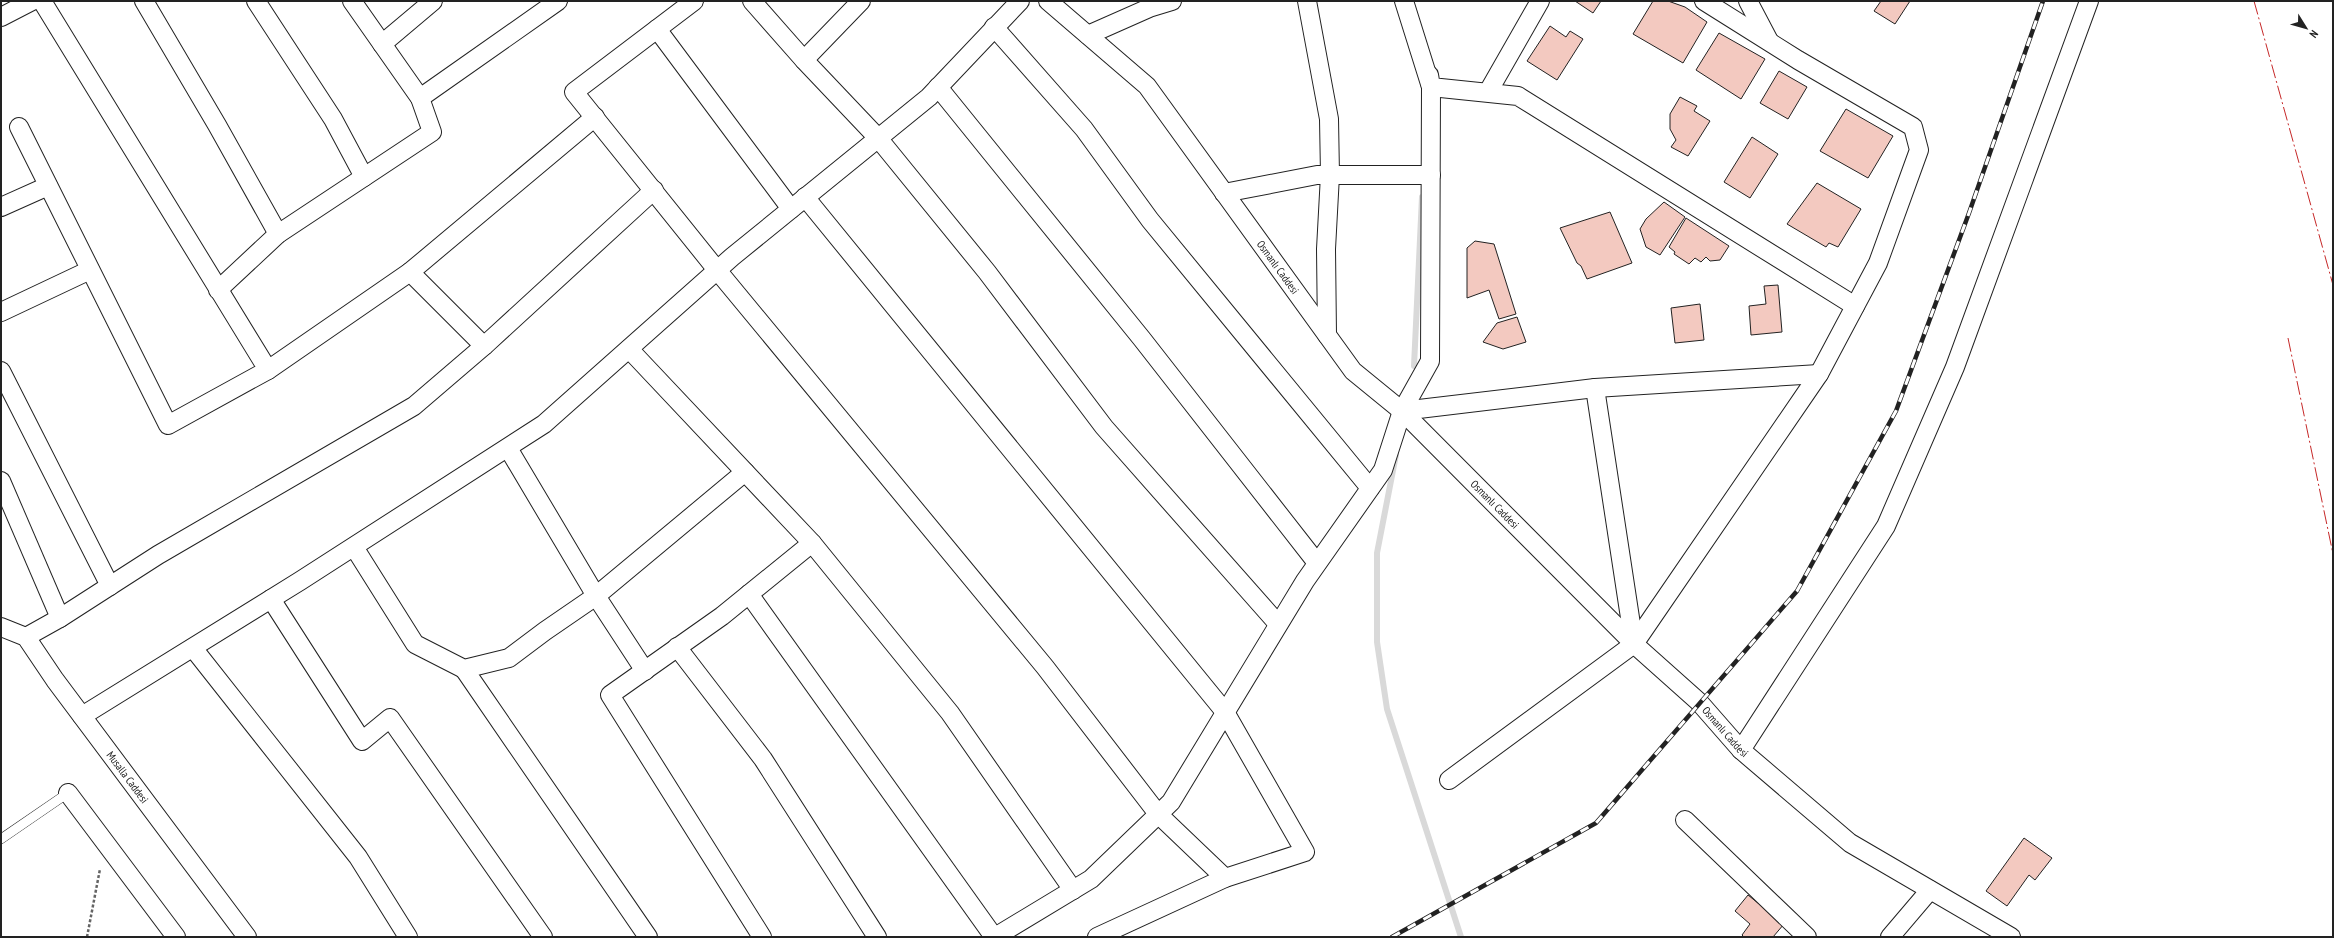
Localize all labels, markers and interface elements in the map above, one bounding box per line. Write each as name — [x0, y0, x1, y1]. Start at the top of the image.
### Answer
north arrow — [2286, 8, 2326, 48]
text: N — [2307, 27, 2321, 41]
street label: Osmanlı Caddesi — [1254, 238, 1302, 297]
street label: Osmanlı Caddesi — [1468, 477, 1522, 532]
street label: Osmanlı Caddesi — [1699, 704, 1751, 760]
street label: Musalla Caddesi — [104, 748, 152, 806]

